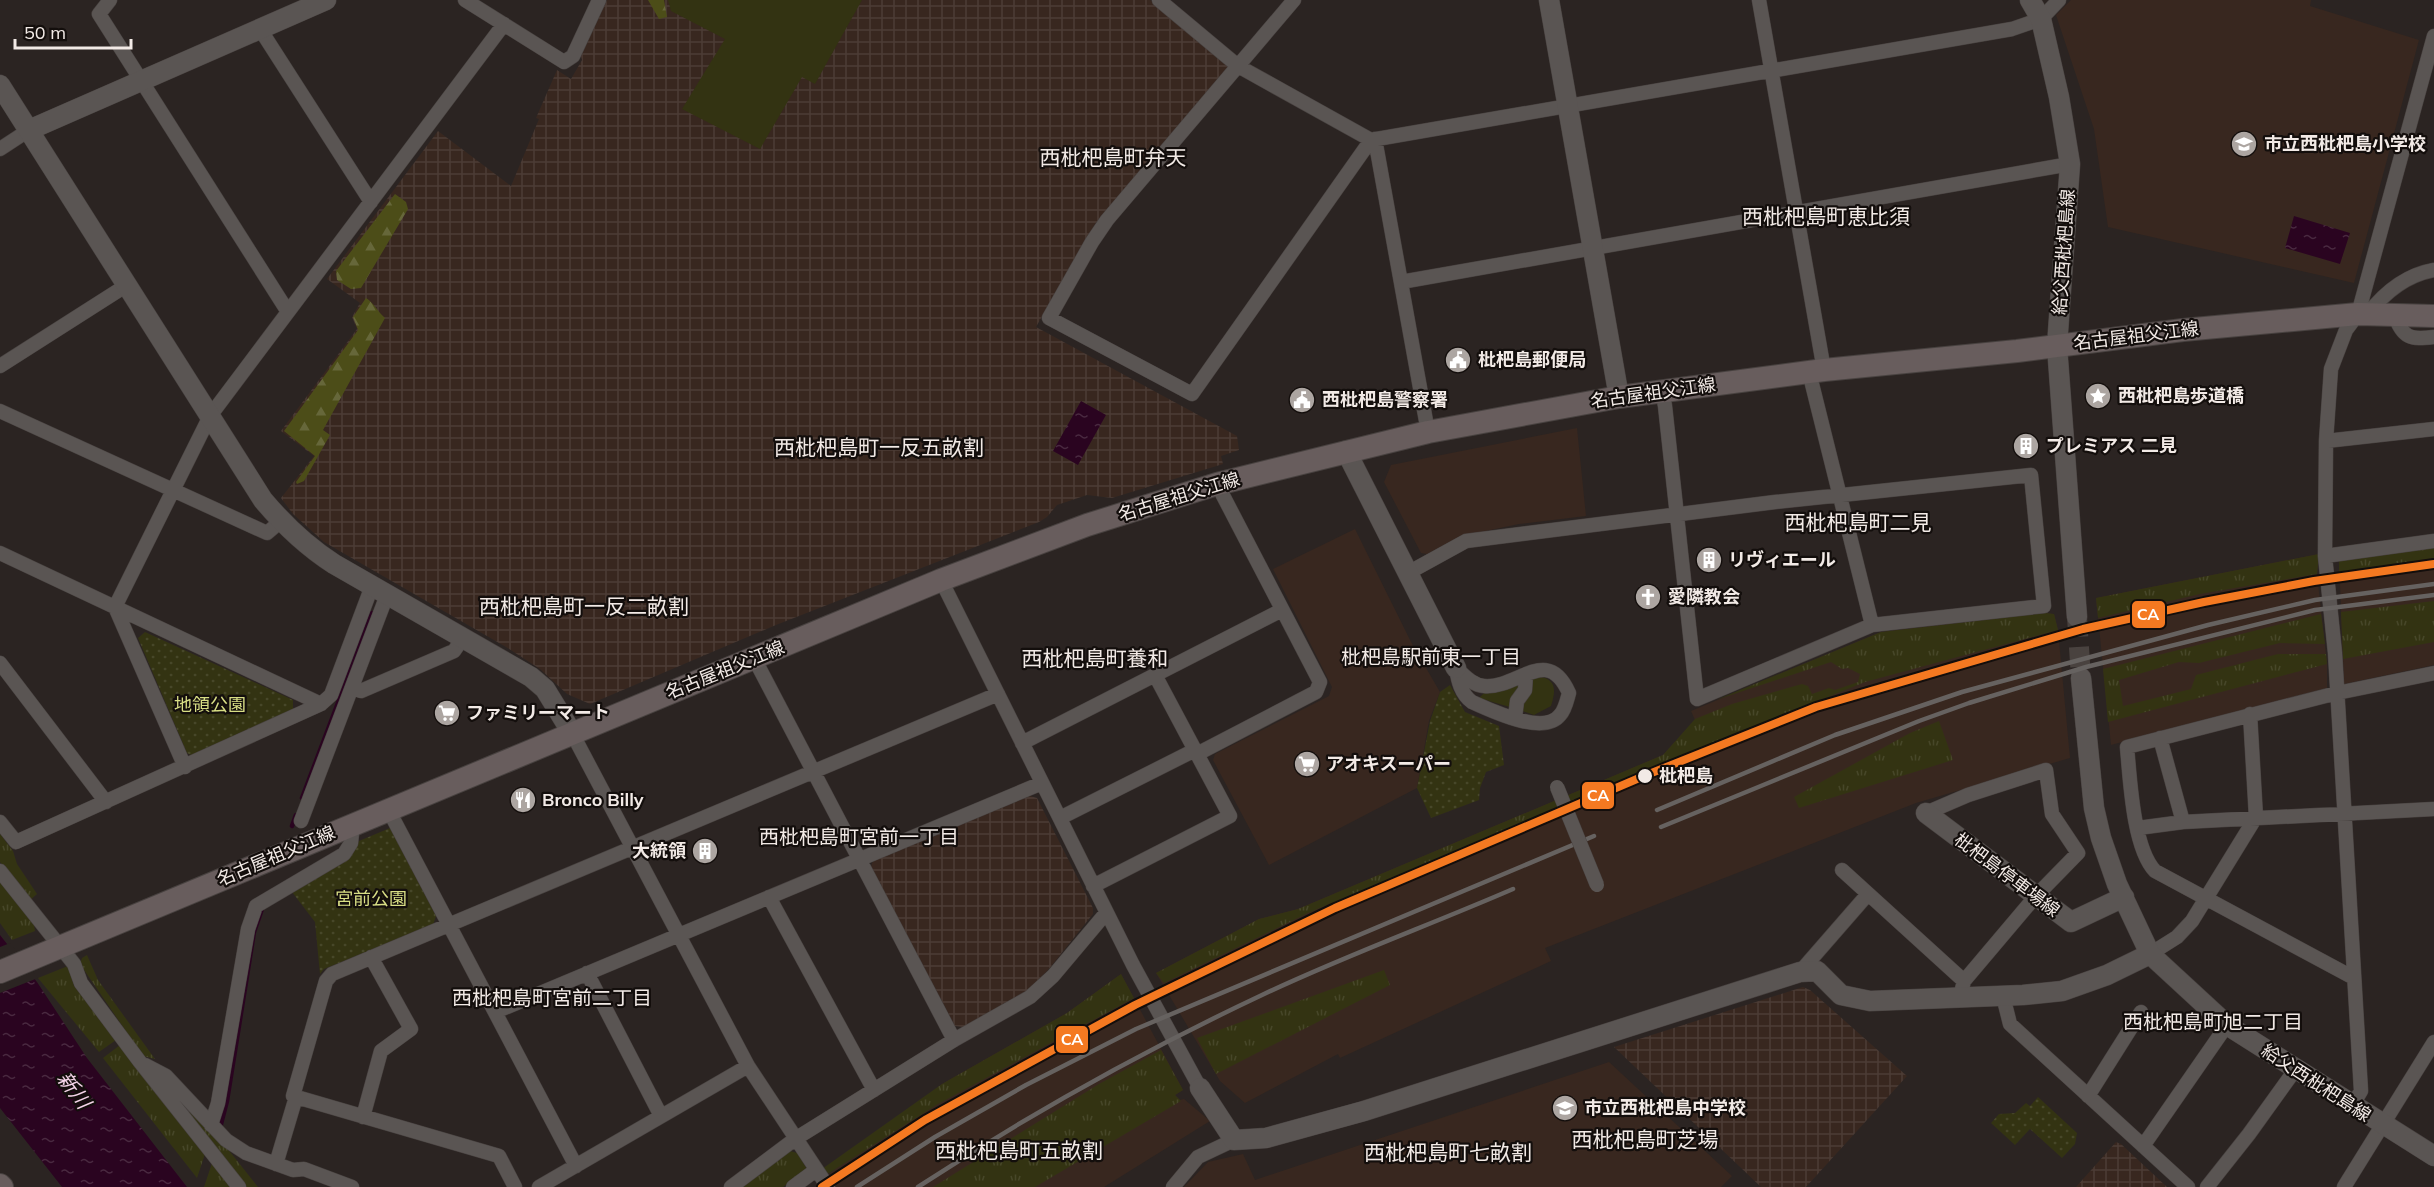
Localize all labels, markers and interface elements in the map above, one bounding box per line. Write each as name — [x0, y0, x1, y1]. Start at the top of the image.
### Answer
scale bar — [15, 12, 130, 50]
text: 50 m — [24, 21, 66, 44]
school or university icon: 市立西枇杷島小学校 — [2229, 129, 2259, 159]
place label: 市立西枇杷島小学校 — [2264, 132, 2426, 155]
district label: 西枇杷島町弁天 — [1040, 144, 1187, 170]
street label: 給父西枇杷島線 — [2048, 188, 2079, 316]
district label: 西枇杷島町恵比須 — [1742, 203, 1910, 229]
street label: 名古屋祖父江線 — [2072, 316, 2200, 355]
public building icon: 枇杷島郵便局 — [1443, 345, 1473, 375]
place label: 枇杷島郵便局 — [1478, 348, 1586, 371]
street label: 名古屋祖父江線 — [1589, 372, 1717, 413]
place icon: 西枇杷島歩道橋 — [2083, 381, 2113, 411]
place label: 西枇杷島歩道橋 — [2118, 384, 2244, 407]
public building icon: 西枇杷島警察署 — [1287, 385, 1317, 415]
place label: 西枇杷島警察署 — [1322, 388, 1448, 411]
building icon: プレミアス 二見 — [2011, 431, 2041, 461]
district label: 西枇杷島町一反五畝割 — [774, 434, 984, 460]
place label: プレミアス 二見 — [2046, 434, 2177, 457]
street label: 名古屋祖父江線 — [1115, 467, 1242, 526]
district label: 西枇杷島町二見 — [1785, 509, 1932, 535]
building icon: リヴィエール — [1694, 545, 1724, 575]
place label: リヴィエール — [1728, 548, 1836, 571]
church icon: 愛隣教会 — [1633, 582, 1663, 612]
place label: 愛隣教会 — [1668, 585, 1740, 608]
district label: 西枇杷島町一反二畝割 — [479, 593, 689, 619]
line badge: CA — [2131, 600, 2166, 629]
text: CA — [2137, 604, 2159, 624]
street label: 名古屋祖父江線 — [662, 635, 788, 704]
district label: 枇杷島駅前東一丁目 — [1341, 644, 1521, 669]
district label: 西枇杷島町養和 — [1022, 645, 1169, 671]
park label: 地領公園 — [174, 693, 246, 716]
supermarket icon: ファミリーマート — [432, 698, 462, 728]
place label: ファミリーマート — [466, 701, 610, 724]
supermarket icon: アオキスーパー — [1292, 749, 1322, 779]
place label: アオキスーパー — [1326, 752, 1451, 775]
place label: 枇杷島 — [1659, 764, 1713, 787]
marker: 枇杷島 — [1636, 767, 1654, 785]
line badge: CA — [1581, 781, 1615, 810]
restaurant icon: Bronco Billy — [508, 785, 538, 815]
text: CA — [1587, 785, 1609, 805]
place label: Bronco Billy — [542, 788, 644, 811]
street label: 名古屋祖父江線 — [213, 820, 338, 891]
district label: 西枇杷島町宮前一丁目 — [759, 824, 959, 849]
street label: 枇杷島停車場線 — [1950, 828, 2065, 922]
building icon: 大統領 — [690, 836, 720, 866]
place label: 大統領 — [632, 839, 686, 862]
park label: 宮前公園 — [335, 887, 407, 910]
district label: 西枇杷島町宮前二丁目 — [452, 985, 652, 1010]
district label: 西枇杷島町旭二丁目 — [2123, 1009, 2303, 1034]
line badge: CA — [1055, 1025, 1089, 1054]
text: CA — [1061, 1029, 1083, 1049]
street label: 給父西枇杷島線 — [2257, 1039, 2375, 1127]
water label: 新川 — [52, 1066, 98, 1115]
school or university icon: 市立西枇杷島中学校 — [1550, 1093, 1580, 1123]
place label: 市立西枇杷島中学校 — [1584, 1096, 1746, 1119]
district label: 西枇杷島町芝場 — [1572, 1126, 1719, 1152]
district label: 西枇杷島町五畝割 — [935, 1137, 1103, 1163]
district label: 西枇杷島町七畝割 — [1364, 1139, 1532, 1165]

